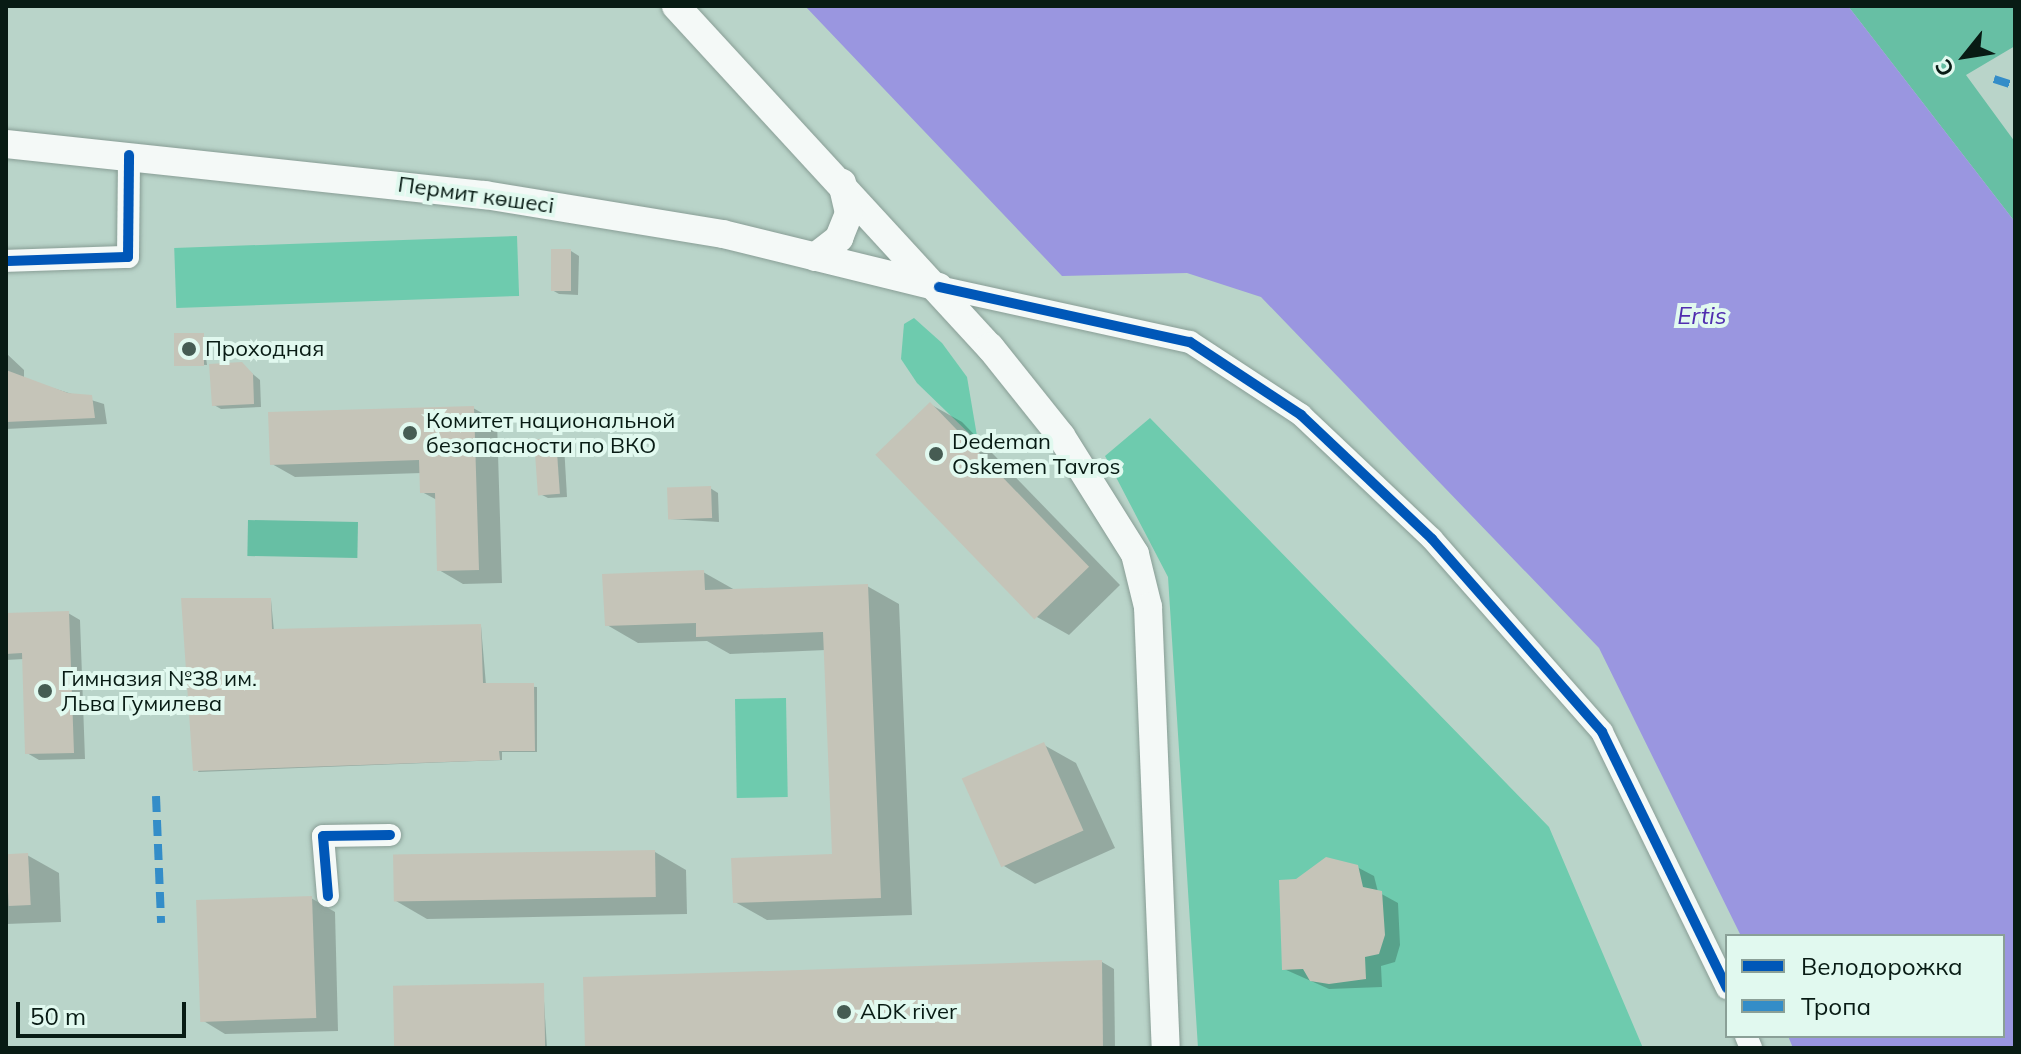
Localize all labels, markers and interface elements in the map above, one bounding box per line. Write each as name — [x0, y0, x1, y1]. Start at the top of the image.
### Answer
north arrow — [1925, 16, 2005, 96]
text: С — [1928, 54, 1960, 82]
street label: Пермит көшесі — [396, 171, 556, 219]
water label: Ertis — [1677, 302, 1727, 330]
place label: Проходная — [205, 336, 324, 362]
marker: Проходная — [180, 340, 198, 358]
place label: Комитет национальной безопасности по ВКО — [426, 407, 675, 458]
marker: Комитет национальной безопасности по ВКО — [401, 424, 419, 442]
place label: Dedeman Oskemen Tavros — [952, 428, 1121, 480]
marker: Dedeman Oskemen Tavros — [927, 445, 945, 463]
place label: Гимназия №38 им. Льва Гумилева — [61, 665, 257, 716]
marker: Гимназия №38 им. Льва Гумилева — [36, 682, 54, 700]
legend — [1725, 934, 2005, 1038]
text: Велодорожка — [1801, 951, 1963, 981]
scale bar — [20, 986, 190, 1036]
text: Тропа — [1801, 991, 1871, 1021]
place label: ADK river — [860, 999, 957, 1025]
text: 50 m — [30, 1001, 86, 1031]
marker: ADK river — [835, 1003, 853, 1021]

